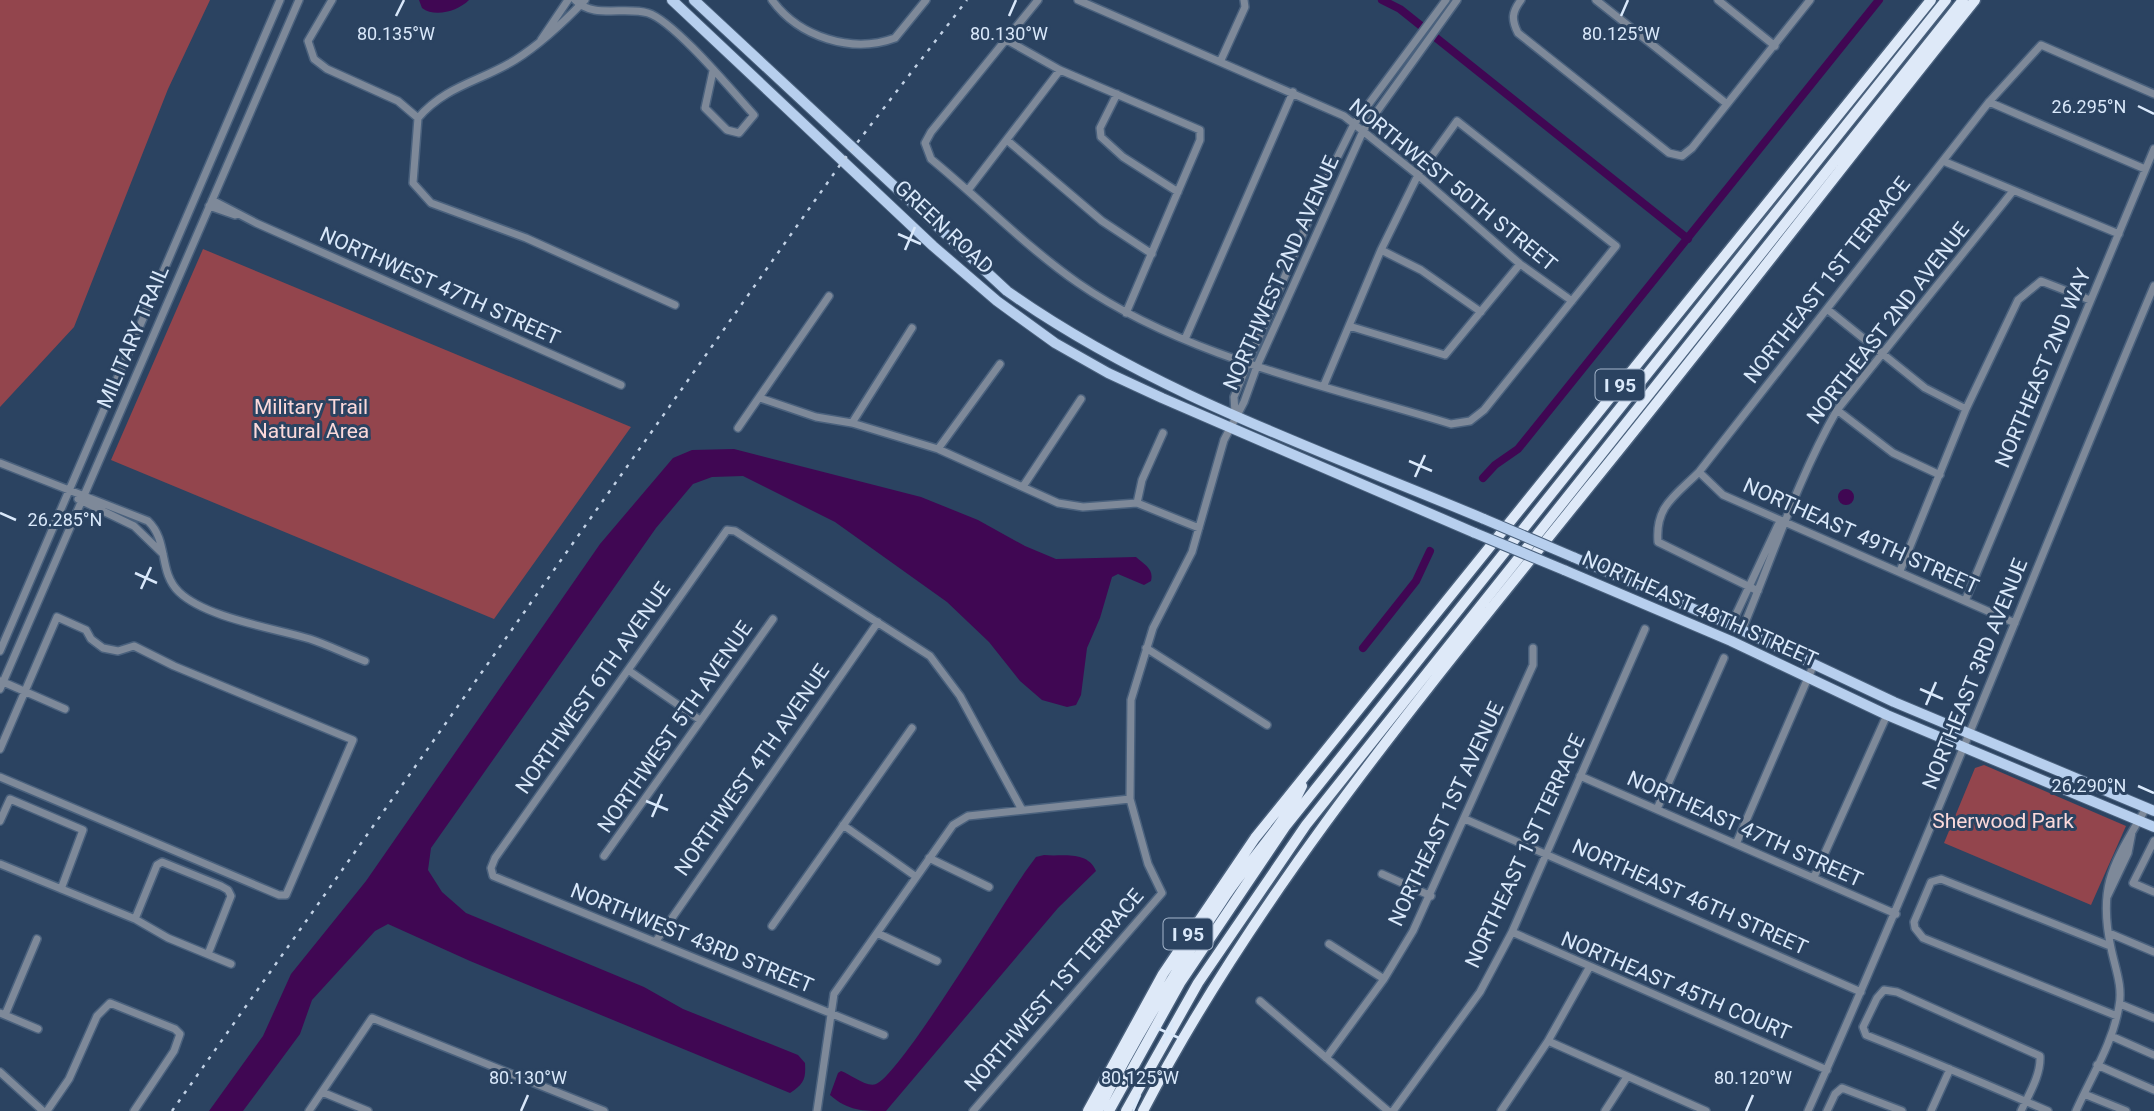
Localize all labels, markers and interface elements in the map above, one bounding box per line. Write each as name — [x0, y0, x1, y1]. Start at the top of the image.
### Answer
text: 80.135°W — [357, 23, 435, 44]
text: 80.130°W — [970, 23, 1048, 44]
text: 80.125°W — [1582, 23, 1660, 44]
street label: NORTHWEST 50TH STREET — [1344, 94, 1562, 277]
text: 26.295°N — [2052, 96, 2126, 117]
street label: NORTHWEST 2ND AVENUE — [1218, 152, 1344, 394]
street label: NORTHEAST 1ST TERRACE — [1739, 172, 1915, 388]
street label: GREEN ROAD — [890, 175, 998, 279]
street label: NORTHEAST 2ND AVENUE — [1802, 217, 1974, 428]
street label: NORTHWEST 47TH STREET — [316, 222, 564, 350]
street label: MILITARY TRAIL — [92, 262, 174, 412]
street label: NORTHEAST 2ND WAY — [1990, 265, 2096, 471]
road number: I 95 — [1596, 370, 1644, 400]
park label: Military Trail Natural Area — [253, 395, 369, 443]
street label: NORTHEAST 49TH STREET — [1739, 473, 1983, 599]
text: 26.285°N — [28, 509, 102, 530]
street label: NORTHEAST 48TH STREET — [1578, 546, 1822, 672]
street label: NORTHEAST 3RD AVENUE — [1918, 555, 2032, 793]
street label: NORTHWEST 6TH AVENUE — [511, 578, 675, 798]
street label: NORTHWEST 5TH AVENUE — [593, 617, 757, 837]
street label: NORTHWEST 4TH AVENUE — [670, 660, 834, 880]
street label: NORTHEAST 1ST AVENUE — [1383, 698, 1509, 930]
street label: NORTHEAST 1ST TERRACE — [1460, 730, 1590, 972]
street label: NORTHEAST 47TH STREET — [1623, 766, 1867, 892]
text: 26.290°N — [2052, 775, 2126, 796]
park label: Sherwood Park — [1932, 809, 2074, 833]
street label: NORTHEAST 46TH STREET — [1568, 834, 1812, 960]
street label: NORTHWEST 43RD STREET — [567, 878, 817, 998]
street label: NORTHWEST 1ST TERRACE — [960, 884, 1148, 1096]
road number: I 95 — [1164, 918, 1212, 950]
street label: NORTHEAST 45TH COURT — [1558, 927, 1795, 1046]
text: 80.130°W — [489, 1067, 567, 1088]
text: 80.125°W — [1101, 1067, 1179, 1088]
text: 80.120°W — [1714, 1067, 1792, 1088]

